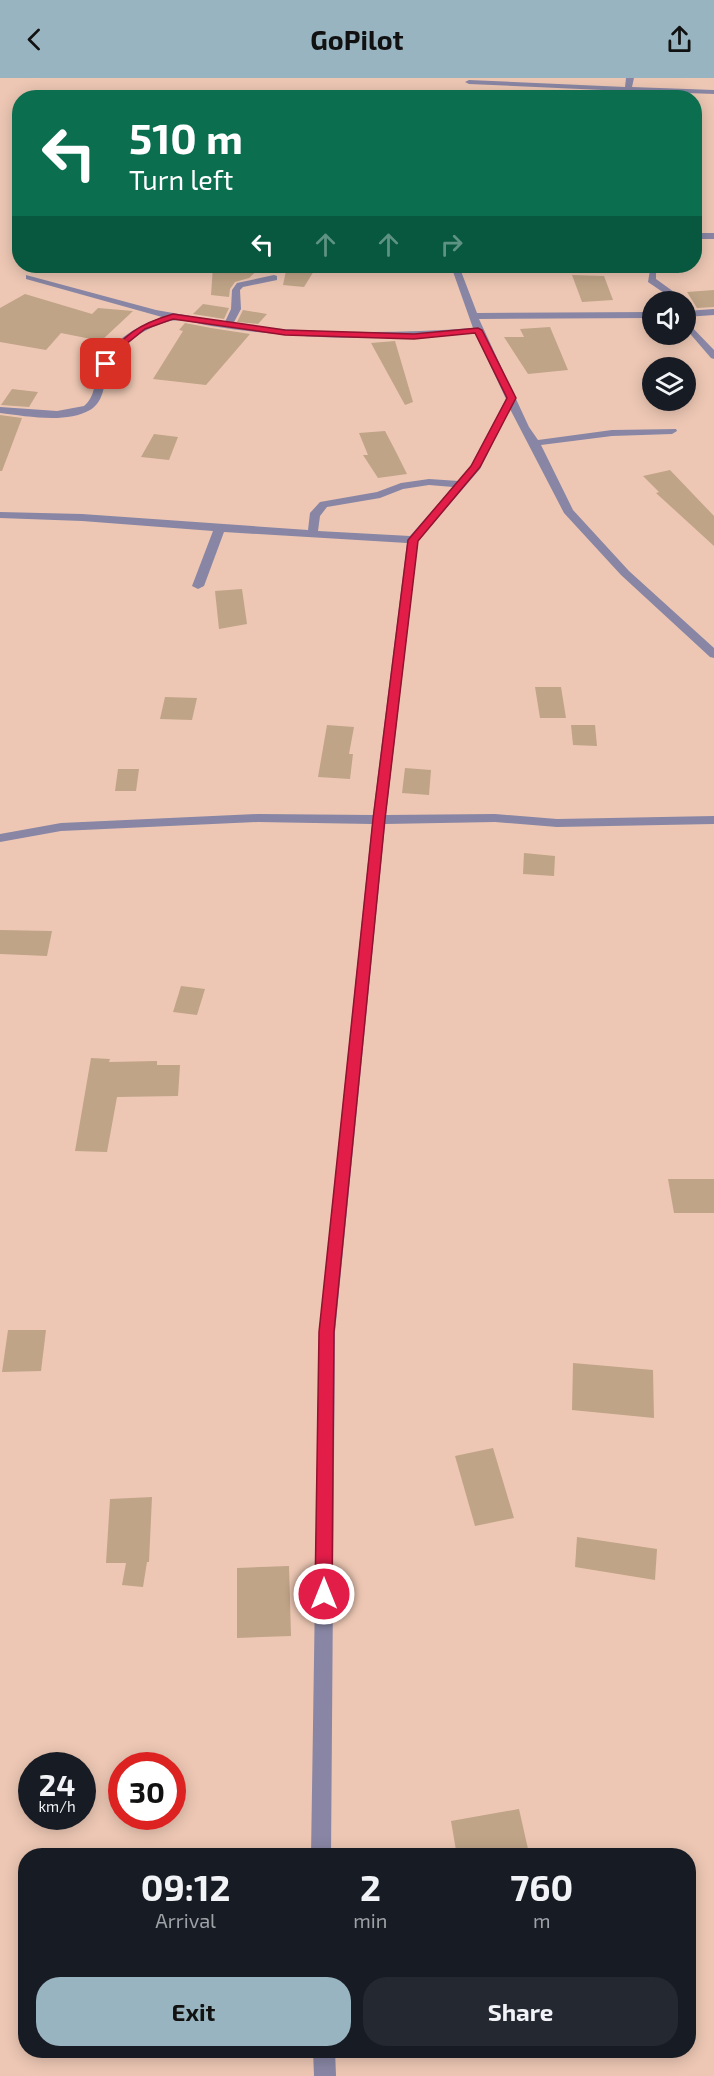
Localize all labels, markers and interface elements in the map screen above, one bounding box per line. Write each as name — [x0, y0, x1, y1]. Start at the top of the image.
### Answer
icon: back — [18, 23, 51, 56]
text: GoPilot — [310, 23, 404, 55]
icon: share — [663, 23, 696, 56]
text: 510 m — [129, 112, 243, 162]
icon: left — [30, 114, 108, 192]
text: Turn left — [129, 163, 233, 195]
icon: left — [246, 228, 279, 261]
icon: ahead — [309, 228, 342, 261]
icon: ahead — [372, 228, 405, 261]
icon: right — [435, 228, 468, 261]
map controls — [642, 291, 696, 411]
button: sound — [642, 291, 696, 345]
pin — [80, 338, 131, 389]
icon: arrive — [89, 347, 122, 380]
button: layers — [642, 357, 696, 411]
position arrow — [292, 1562, 356, 1626]
speed limit sign: 30 — [108, 1752, 186, 1830]
text: 24 — [39, 1766, 75, 1802]
text: km/h — [38, 1797, 76, 1815]
text: 09:12 — [141, 1865, 230, 1908]
text: 2 — [360, 1865, 381, 1908]
text: 760 — [510, 1865, 573, 1908]
text: Arrival — [155, 1908, 216, 1932]
text: min — [353, 1908, 387, 1932]
text: m — [533, 1908, 550, 1932]
button: Exit — [36, 1977, 351, 2046]
button: Share — [363, 1977, 678, 2046]

